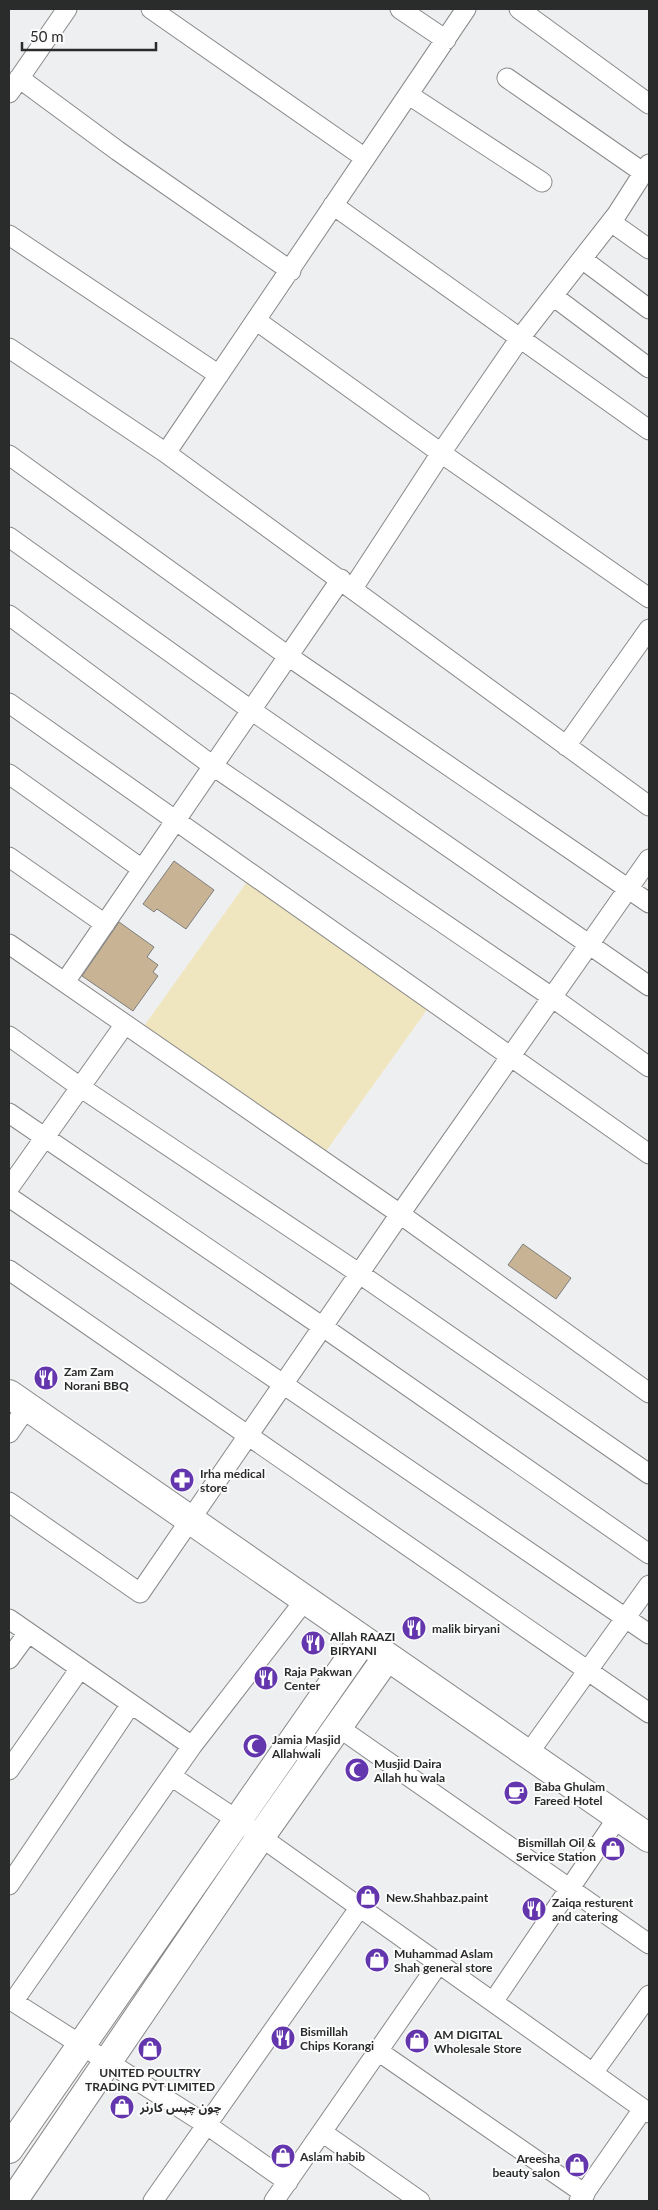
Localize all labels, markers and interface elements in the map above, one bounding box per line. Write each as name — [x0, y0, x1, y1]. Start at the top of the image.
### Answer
scale bar — [22, 20, 156, 52]
text: 50 m — [30, 27, 64, 45]
place label: Zam Zam Norani BBQ — [64, 1364, 129, 1393]
restaurant icon: Zam Zam Norani BBQ — [33, 1365, 59, 1391]
place label: Irha medical store — [200, 1466, 265, 1495]
pharmacy icon: Irha medical store — [169, 1467, 195, 1493]
restaurant icon: malik biryani — [401, 1615, 427, 1641]
place label: malik biryani — [432, 1621, 500, 1636]
place label: Allah RAAZI BIRYANI — [329, 1629, 395, 1658]
restaurant icon: Allah RAAZI BIRYANI — [300, 1630, 326, 1656]
place label: Raja Pakwan Center — [284, 1664, 352, 1693]
restaurant icon: Raja Pakwan Center — [253, 1665, 279, 1691]
place label: Jamia Masjid Allahwali — [271, 1732, 341, 1761]
mosque icon: Jamia Masjid Allahwali — [242, 1733, 268, 1759]
place label: Musjid Daira Allah hu wala — [373, 1756, 445, 1785]
mosque icon: Musjid Daira Allah hu wala — [344, 1757, 370, 1783]
place label: Baba Ghulam Fareed Hotel — [534, 1779, 605, 1808]
cafe icon: Baba Ghulam Fareed Hotel — [503, 1780, 529, 1806]
place label: Bismillah Oil & Service Station — [516, 1835, 596, 1864]
shop icon: Bismillah Oil & Service Station — [600, 1836, 626, 1862]
shop icon: New.Shahbaz.paint — [355, 1884, 381, 1910]
place label: New.Shahbaz.paint — [386, 1890, 489, 1905]
place label: Zaiqa resturent and catering — [552, 1895, 634, 1924]
restaurant icon: Zaiqa resturent and catering — [521, 1896, 547, 1922]
place label: Muhammad Aslam Shah general store — [394, 1946, 493, 1975]
shop icon: Muhammad Aslam Shah general store — [364, 1947, 390, 1973]
place label: Bismillah Chips Korangi — [300, 2024, 374, 2053]
restaurant icon: Bismillah Chips Korangi — [270, 2025, 296, 2051]
place label: AM DIGITAL Wholesale Store — [433, 2027, 522, 2056]
shop icon: AM DIGITAL Wholesale Store — [404, 2028, 430, 2054]
shop icon: UNITED POULTRY TRADING PVT LIMITED — [137, 2036, 163, 2062]
place label: UNITED POULTRY TRADING PVT LIMITED — [85, 2065, 215, 2094]
shop icon: چون چپس کارنر — [109, 2094, 135, 2120]
place label: چون چپس کارنر — [139, 2100, 222, 2116]
shop icon: Aslam habib — [270, 2143, 296, 2169]
place label: Aslam habib — [299, 2149, 365, 2164]
place label: Areesha beauty salon — [493, 2151, 560, 2180]
shop icon: Areesha beauty salon — [564, 2152, 590, 2178]

